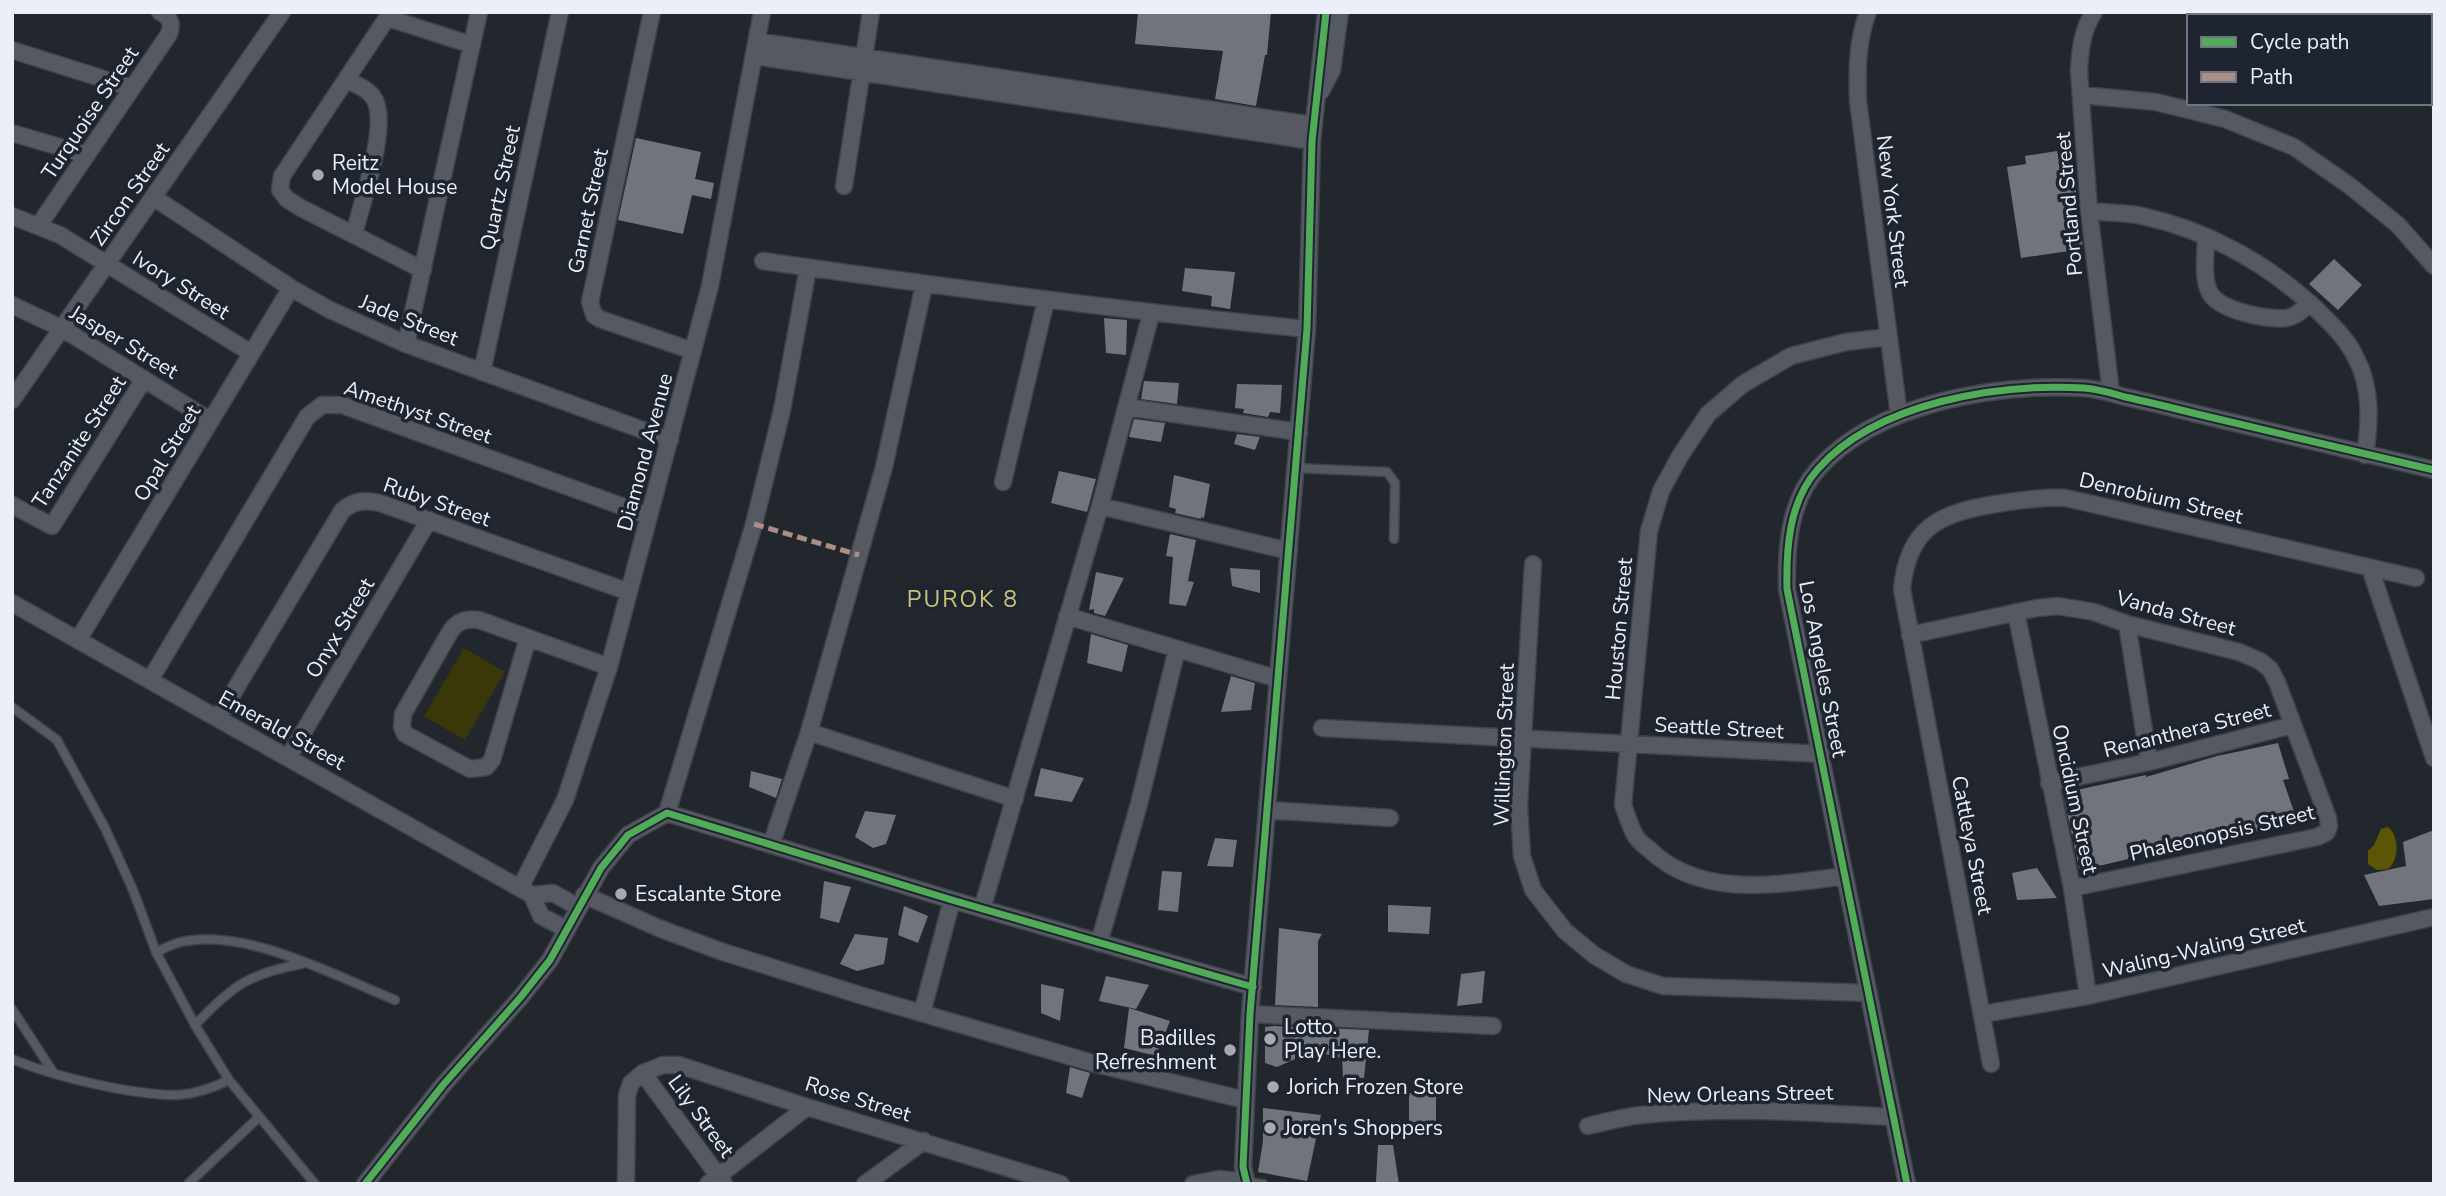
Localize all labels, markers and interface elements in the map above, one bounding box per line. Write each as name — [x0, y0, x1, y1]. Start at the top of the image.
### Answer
legend — [2187, 14, 2432, 105]
text: Cycle path — [2250, 28, 2349, 56]
street label: Turquoise Street — [35, 40, 145, 185]
text: Path — [2250, 63, 2293, 91]
street label: Quartz Street — [473, 122, 527, 253]
street label: Portland Street — [2049, 130, 2089, 277]
street label: New York Street — [1870, 133, 1916, 289]
street label: Zircon Street — [84, 136, 176, 251]
street label: Garnet Street — [561, 145, 615, 276]
place label: Reitz Model House — [332, 149, 457, 201]
marker: Reitz Model House — [310, 167, 326, 183]
street label: Ivory Street — [127, 244, 235, 326]
street label: Jade Street — [355, 287, 463, 353]
street label: Jasper Street — [64, 298, 184, 386]
street label: Tanzanite Street — [26, 370, 133, 514]
street label: Diamond Avenue — [610, 370, 680, 534]
street label: Amethyst Street — [341, 374, 496, 451]
street label: Opal Street — [127, 399, 207, 507]
street label: Denrobium Street — [2076, 466, 2246, 531]
street label: Ruby Street — [380, 471, 495, 534]
street label: Houston Street — [1599, 556, 1639, 701]
street label: Onyx Street — [299, 572, 381, 683]
street label: Los Angeles Street — [1792, 578, 1854, 760]
street label: Vanda Street — [2112, 583, 2239, 643]
district label: PUROK 8 — [907, 584, 1019, 615]
street label: Willington Street — [1487, 662, 1521, 827]
street label: Emerald Street — [214, 684, 351, 777]
street label: Renanthera Street — [2100, 695, 2274, 764]
street label: Seattle Street — [1654, 711, 1785, 745]
street label: Oncidium Street — [2045, 722, 2105, 877]
street label: Cattleya Street — [1945, 773, 1999, 917]
street label: Phaleonopsis Street — [2127, 798, 2318, 868]
place label: Escalante Store — [635, 880, 781, 908]
marker: Escalante Store — [613, 886, 629, 902]
street label: Waling-Waling Street — [2100, 911, 2309, 985]
place label: Lotto. Play Here. — [1284, 1013, 1381, 1065]
place label: Badilles Refreshment — [1095, 1024, 1217, 1076]
marker: Lotto. Play Here. — [1262, 1031, 1278, 1047]
marker: Badilles Refreshment — [1222, 1042, 1238, 1058]
street label: Lily Street — [662, 1069, 741, 1163]
street label: Rose Street — [802, 1070, 915, 1129]
place label: Jorich Frozen Store — [1286, 1073, 1464, 1101]
street label: New Orleans Street — [1647, 1078, 1834, 1110]
marker: Jorich Frozen Store — [1265, 1079, 1281, 1095]
place label: Joren's Shoppers — [1283, 1114, 1443, 1142]
marker: Joren's Shoppers — [1262, 1120, 1278, 1136]

